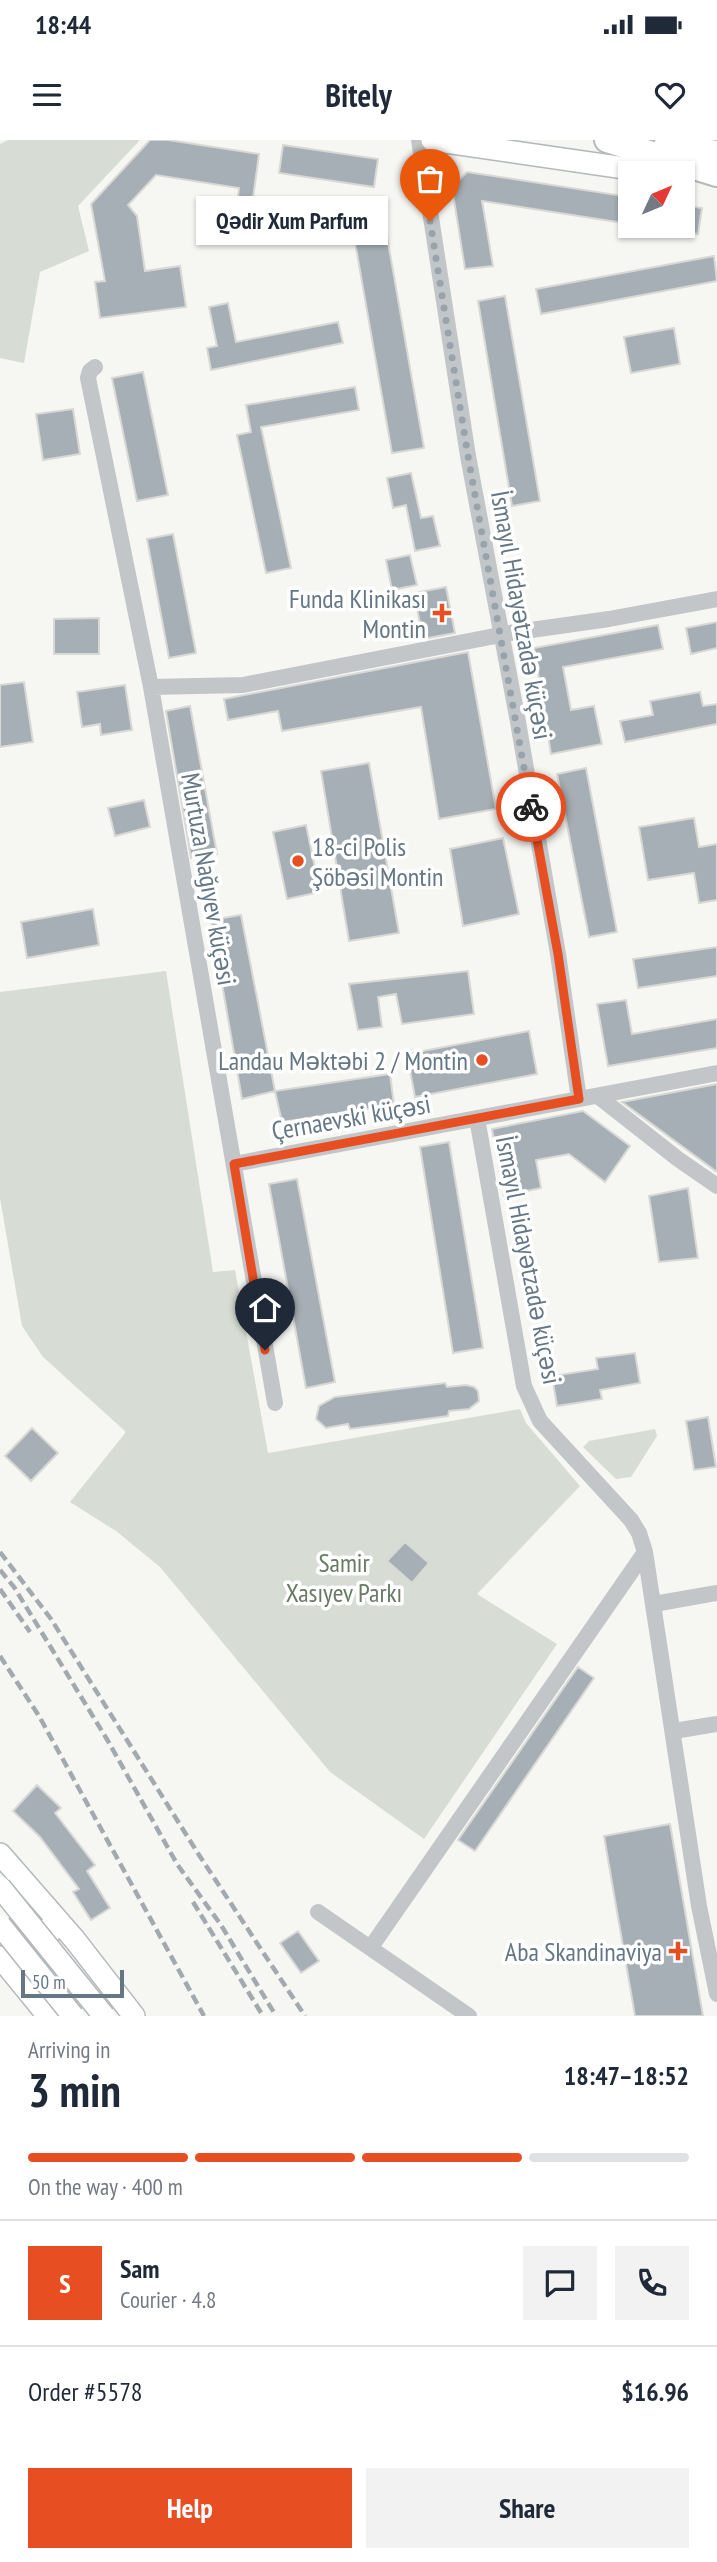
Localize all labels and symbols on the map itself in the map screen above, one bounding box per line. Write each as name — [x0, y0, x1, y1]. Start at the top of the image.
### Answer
pin — [400, 149, 460, 221]
north arrow — [618, 161, 695, 238]
callout: Qədir Xum Parfum — [196, 196, 388, 246]
street label: İsmayıl Hidayətzadə küçəsi — [484, 488, 560, 742]
place label: Funda Klinikası Montin — [289, 582, 426, 645]
marker: Funda Klinikası Montin — [432, 603, 452, 623]
street label: Murtuza Nağıyev küçəsi — [174, 770, 244, 988]
courier — [496, 772, 566, 842]
place label: 18-ci Polis Şöbəsi Montin — [312, 830, 443, 893]
marker: 18-ci Polis Şöbəsi Montin — [290, 853, 306, 869]
place label: Landau Məktəbi 2 / Montin — [218, 1044, 468, 1077]
marker: Landau Məktəbi 2 / Montin — [474, 1052, 490, 1068]
street label: Çernaevski küçəsi — [269, 1087, 433, 1147]
street label: İsmayıl Hidayətzadə küçəsi — [489, 1133, 569, 1387]
pin — [235, 1278, 295, 1350]
park label: Samir Xasıyev Parkı — [286, 1546, 402, 1609]
place label: Aba Skandinaviya — [505, 1935, 662, 1968]
marker: Aba Skandinaviya — [668, 1941, 688, 1961]
scale bar — [21, 1967, 124, 1999]

